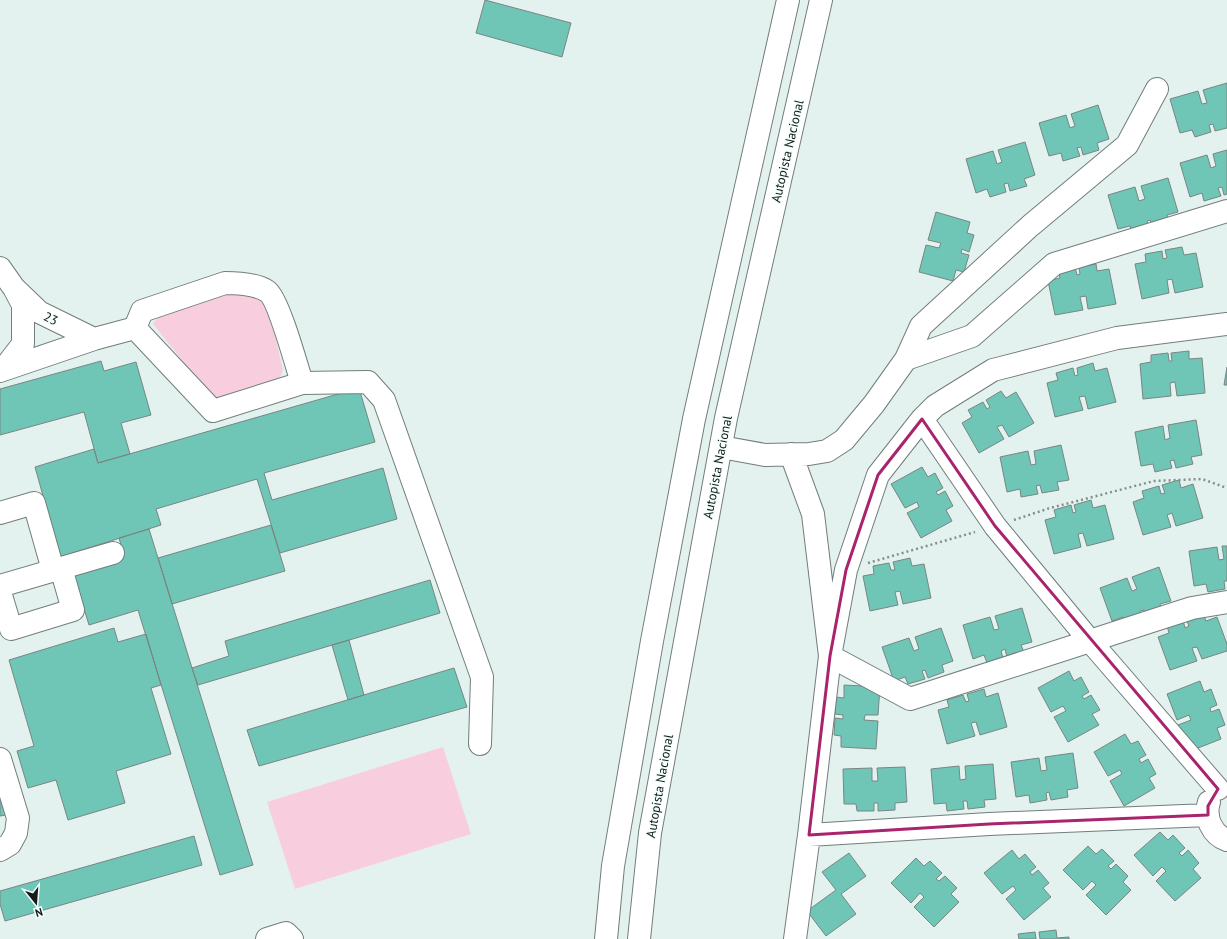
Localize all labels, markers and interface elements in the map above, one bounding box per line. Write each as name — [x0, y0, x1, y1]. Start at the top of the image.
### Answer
street label: Autopista Nacional — [767, 98, 808, 204]
street label: 23 — [41, 308, 61, 329]
street label: Autopista Nacional — [699, 414, 736, 520]
street label: Autopista Nacional — [642, 733, 677, 839]
north arrow — [16, 883, 56, 923]
text: N — [33, 905, 44, 920]

